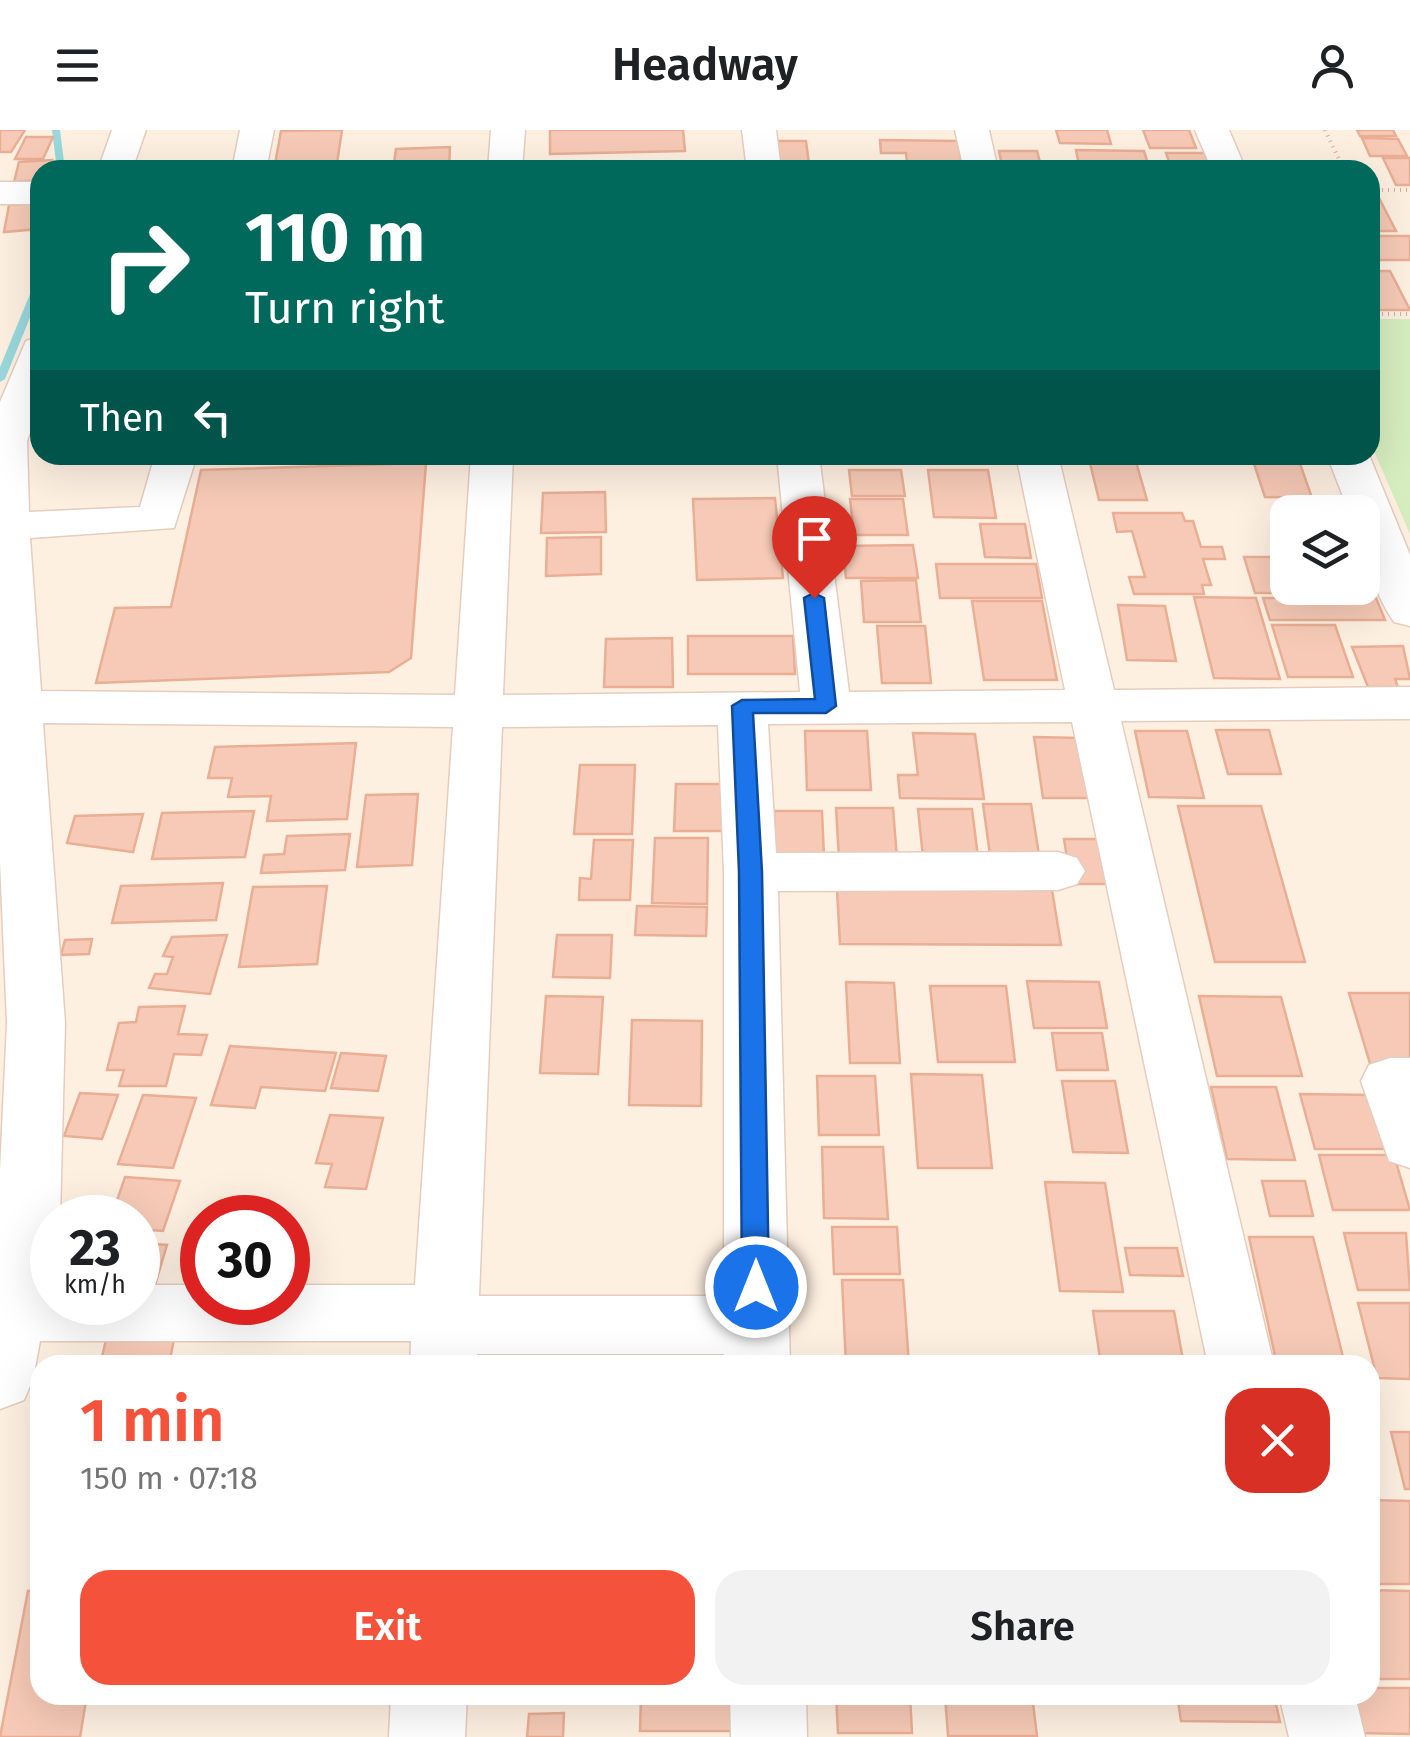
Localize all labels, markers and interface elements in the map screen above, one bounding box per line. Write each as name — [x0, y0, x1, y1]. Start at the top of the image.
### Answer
icon: menu — [50, 38, 105, 93]
text: Headway — [612, 38, 798, 92]
icon: person — [1305, 38, 1360, 93]
text: 110 m — [245, 196, 425, 280]
icon: right — [80, 200, 210, 330]
text: Turn right — [245, 281, 444, 335]
icon: left — [185, 390, 240, 445]
text: Then — [80, 395, 165, 441]
map controls — [1270, 495, 1380, 605]
button: layers — [1270, 495, 1380, 605]
pin — [772, 496, 857, 599]
icon: arrive — [787, 511, 842, 566]
speed limit sign: 30 — [180, 1195, 310, 1325]
text: 23 — [69, 1218, 121, 1278]
position arrow — [704, 1235, 808, 1339]
text: km/h — [64, 1270, 126, 1300]
text: 1 min — [80, 1385, 225, 1457]
button: close — [1225, 1388, 1330, 1493]
text: 150 m · 07:18 — [80, 1459, 258, 1497]
button: Exit — [80, 1570, 695, 1685]
button: Share — [715, 1570, 1330, 1685]

